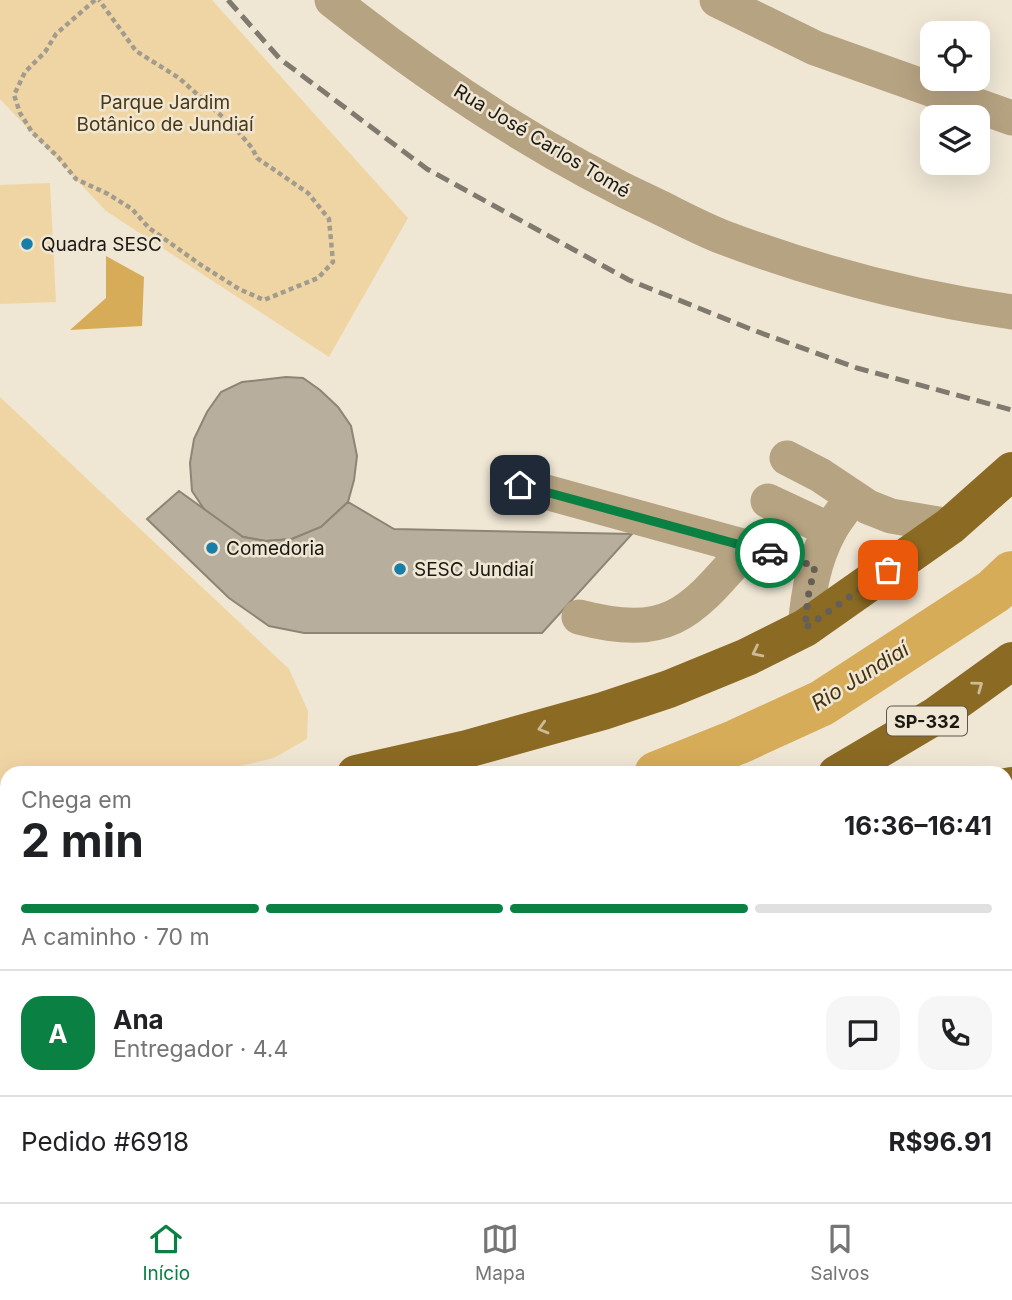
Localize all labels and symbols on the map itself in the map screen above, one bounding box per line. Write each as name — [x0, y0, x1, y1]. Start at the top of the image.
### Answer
street label: Rua José Carlos Tomé — [450, 79, 634, 203]
park label: Parque Jardim Botânico de Jundiaí — [76, 91, 254, 136]
place label: Quadra SESC — [41, 233, 162, 256]
marker: Quadra SESC — [19, 236, 35, 252]
pin — [490, 455, 550, 515]
courier — [735, 518, 805, 588]
place label: Comedoria — [226, 537, 325, 560]
marker: Comedoria — [204, 540, 220, 556]
pin — [858, 540, 918, 600]
place label: SESC Jundiaí — [414, 558, 534, 581]
marker: SESC Jundiaí — [392, 561, 408, 577]
water label: Rio Jundiaí — [807, 635, 915, 716]
one-way arrow — [752, 643, 764, 657]
one-way arrow — [970, 682, 983, 694]
road number: SP-332 — [887, 706, 967, 736]
one-way arrow — [537, 719, 549, 734]

